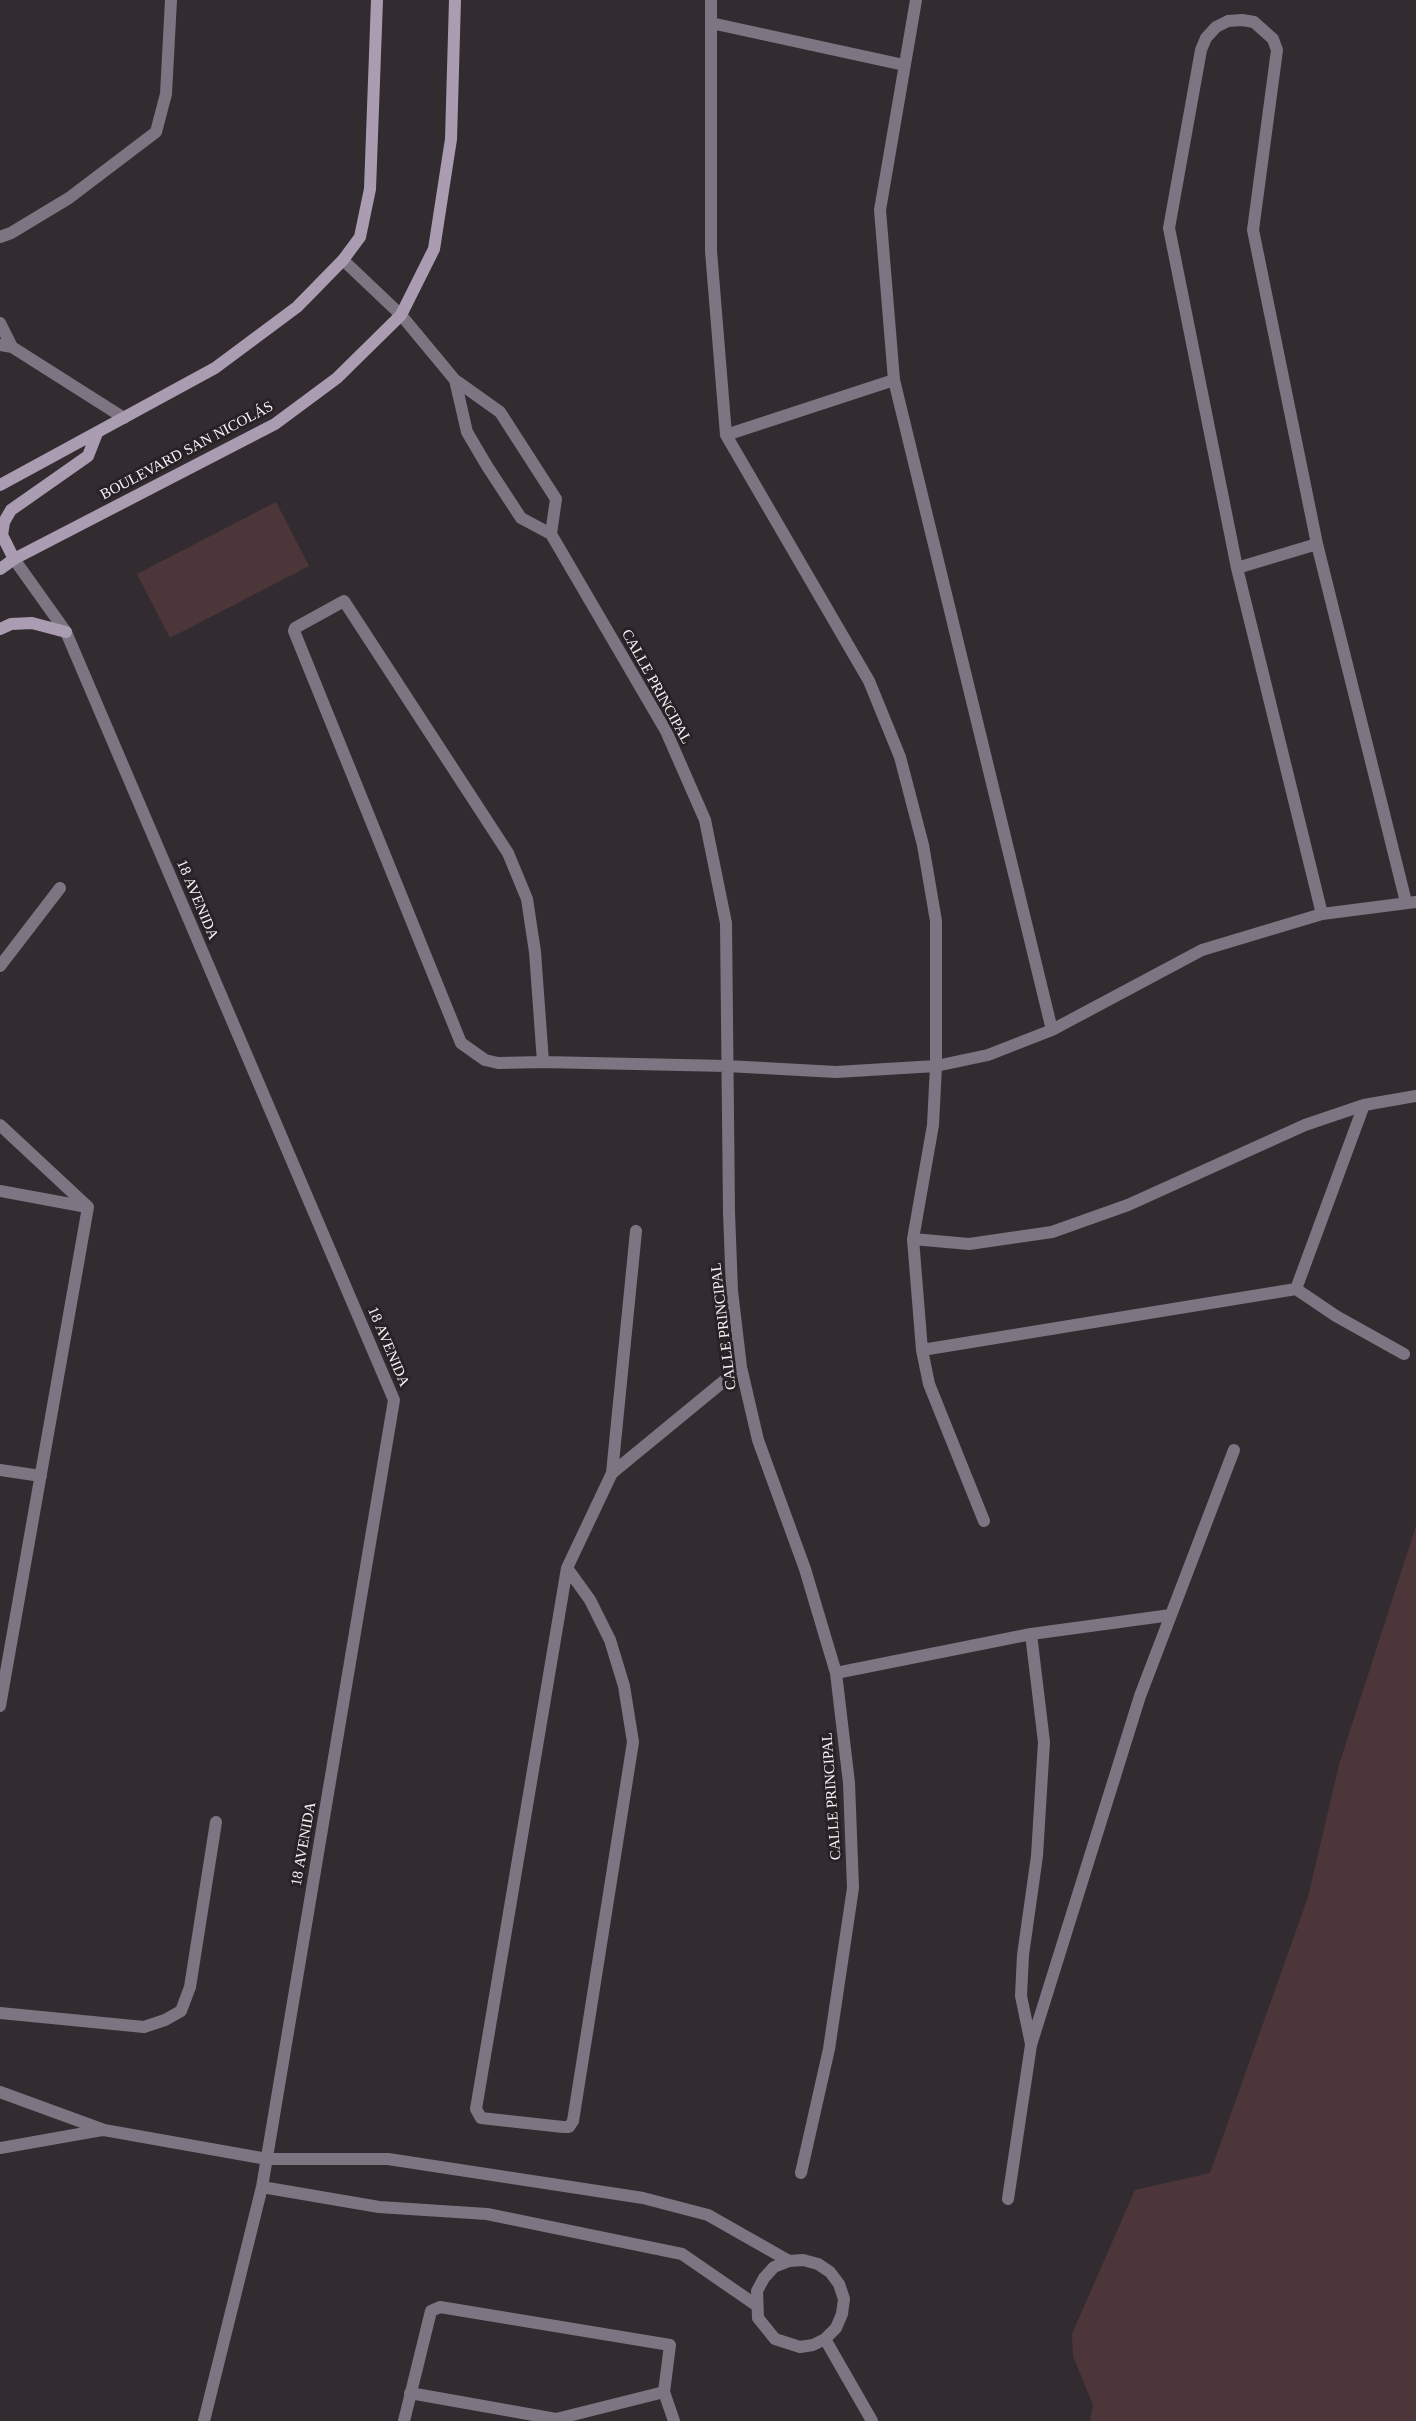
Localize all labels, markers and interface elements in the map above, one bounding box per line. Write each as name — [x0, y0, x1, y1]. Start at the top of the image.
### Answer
street label: BOULEVARD SAN NICOLÁS — [98, 398, 276, 504]
street label: CALLE PRINCIPAL — [617, 627, 695, 747]
street label: 18 AVENIDA — [172, 857, 222, 943]
street label: CALLE PRINCIPAL — [707, 1261, 741, 1391]
street label: 18 AVENIDA — [363, 1304, 413, 1390]
street label: CALLE PRINCIPAL — [819, 1731, 845, 1861]
street label: 18 AVENIDA — [288, 1801, 320, 1887]

